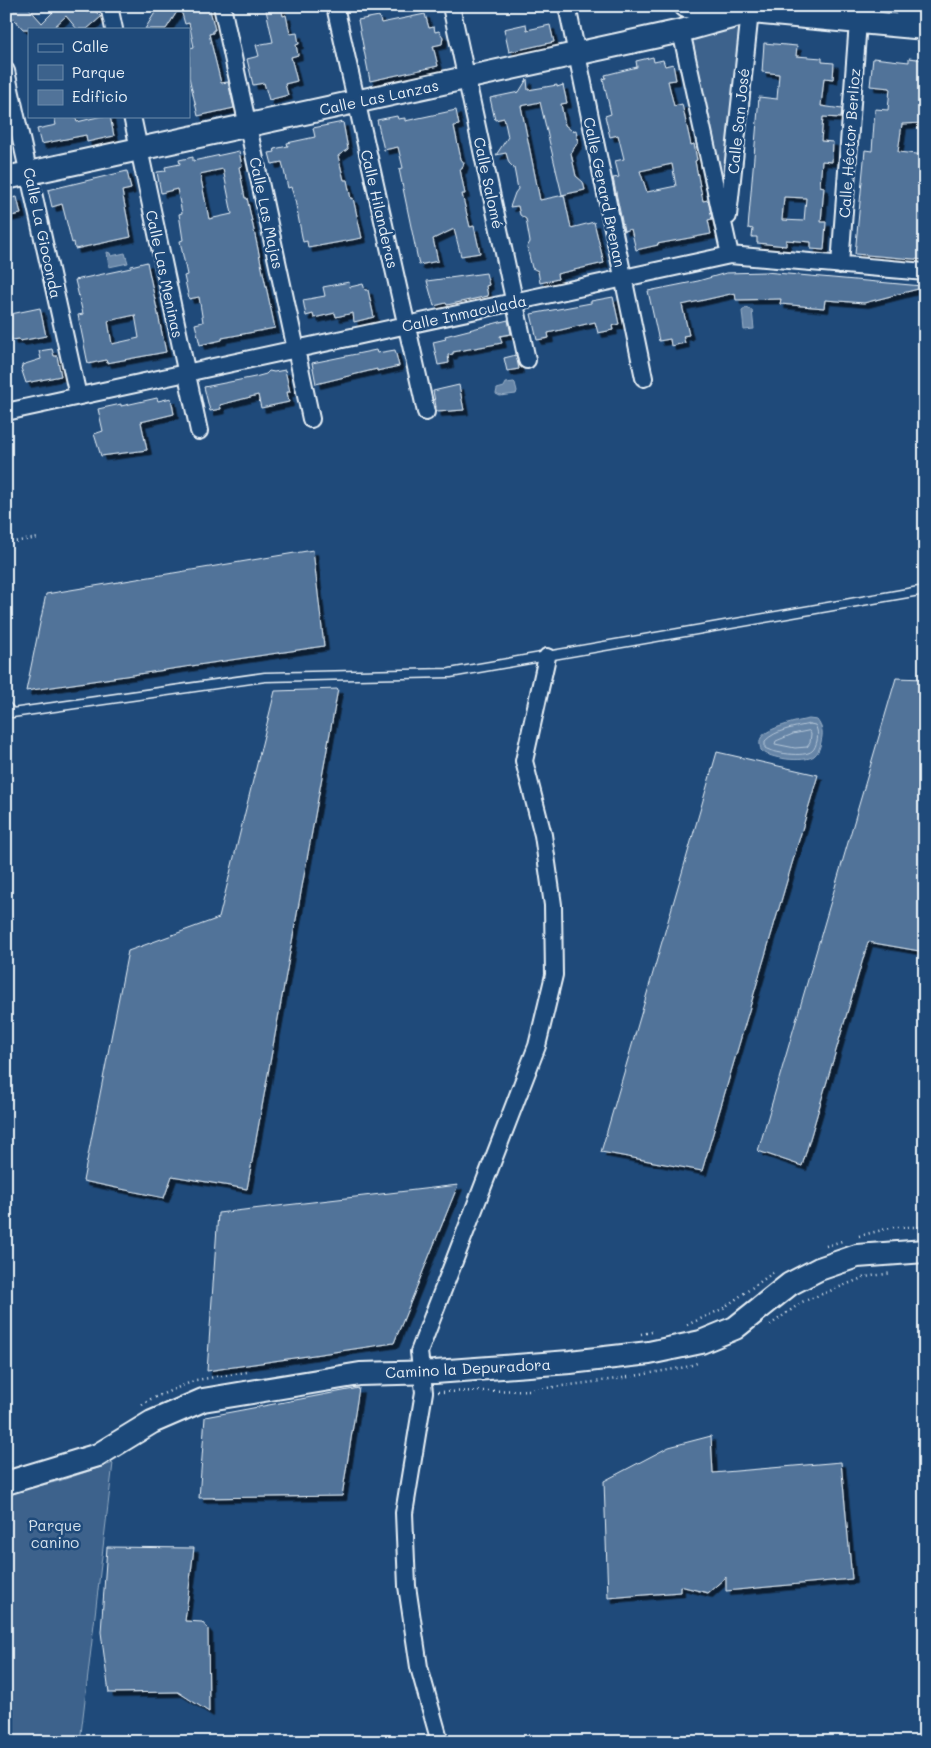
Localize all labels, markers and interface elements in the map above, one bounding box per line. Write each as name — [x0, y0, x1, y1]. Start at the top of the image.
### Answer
legend — [28, 28, 190, 118]
text: Calle — [72, 36, 109, 56]
text: Parque — [72, 62, 125, 82]
street label: Calle San José — [723, 67, 753, 175]
street label: Calle Héctor Berlioz — [834, 67, 864, 219]
street label: Calle Las Lanzas — [317, 75, 441, 119]
text: Edificio — [72, 86, 128, 106]
street label: Calle Gerard Brenan — [579, 115, 631, 269]
street label: Calle Salomé — [470, 135, 508, 231]
street label: Calle Hilanderas — [357, 148, 403, 270]
street label: Calle Las Majas — [245, 155, 289, 271]
street label: Calle La Gioconda — [19, 166, 67, 300]
street label: Calle Las Meninas — [142, 208, 188, 340]
street label: Calle Inmaculada — [400, 290, 528, 336]
street label: Camino la Depuradora — [385, 1354, 551, 1382]
park label: Parque canino — [28, 1515, 82, 1552]

